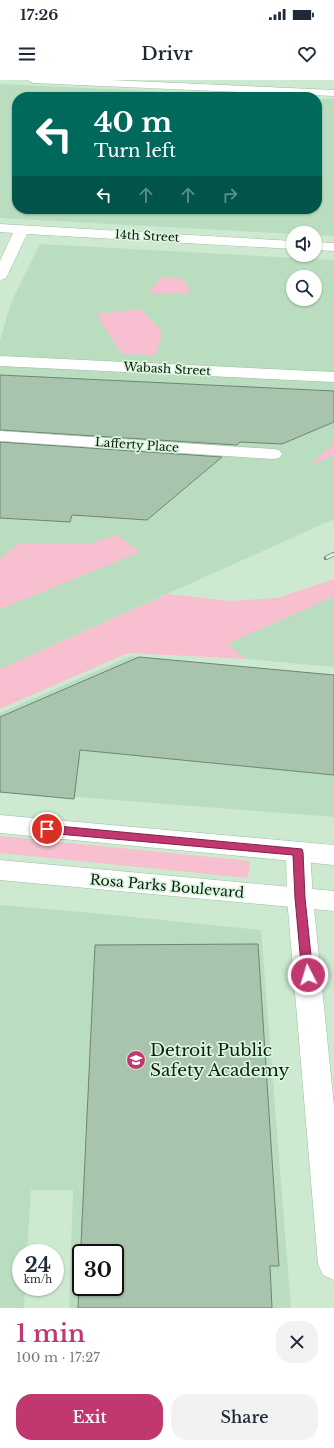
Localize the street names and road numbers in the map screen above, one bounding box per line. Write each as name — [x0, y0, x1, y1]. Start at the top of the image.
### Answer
street label: 14th Street — [114, 226, 180, 245]
street label: Wabash Street — [122, 359, 212, 378]
street label: Lafferty Place — [95, 434, 180, 455]
street label: Rosa Parks Boulevard — [89, 870, 245, 902]

